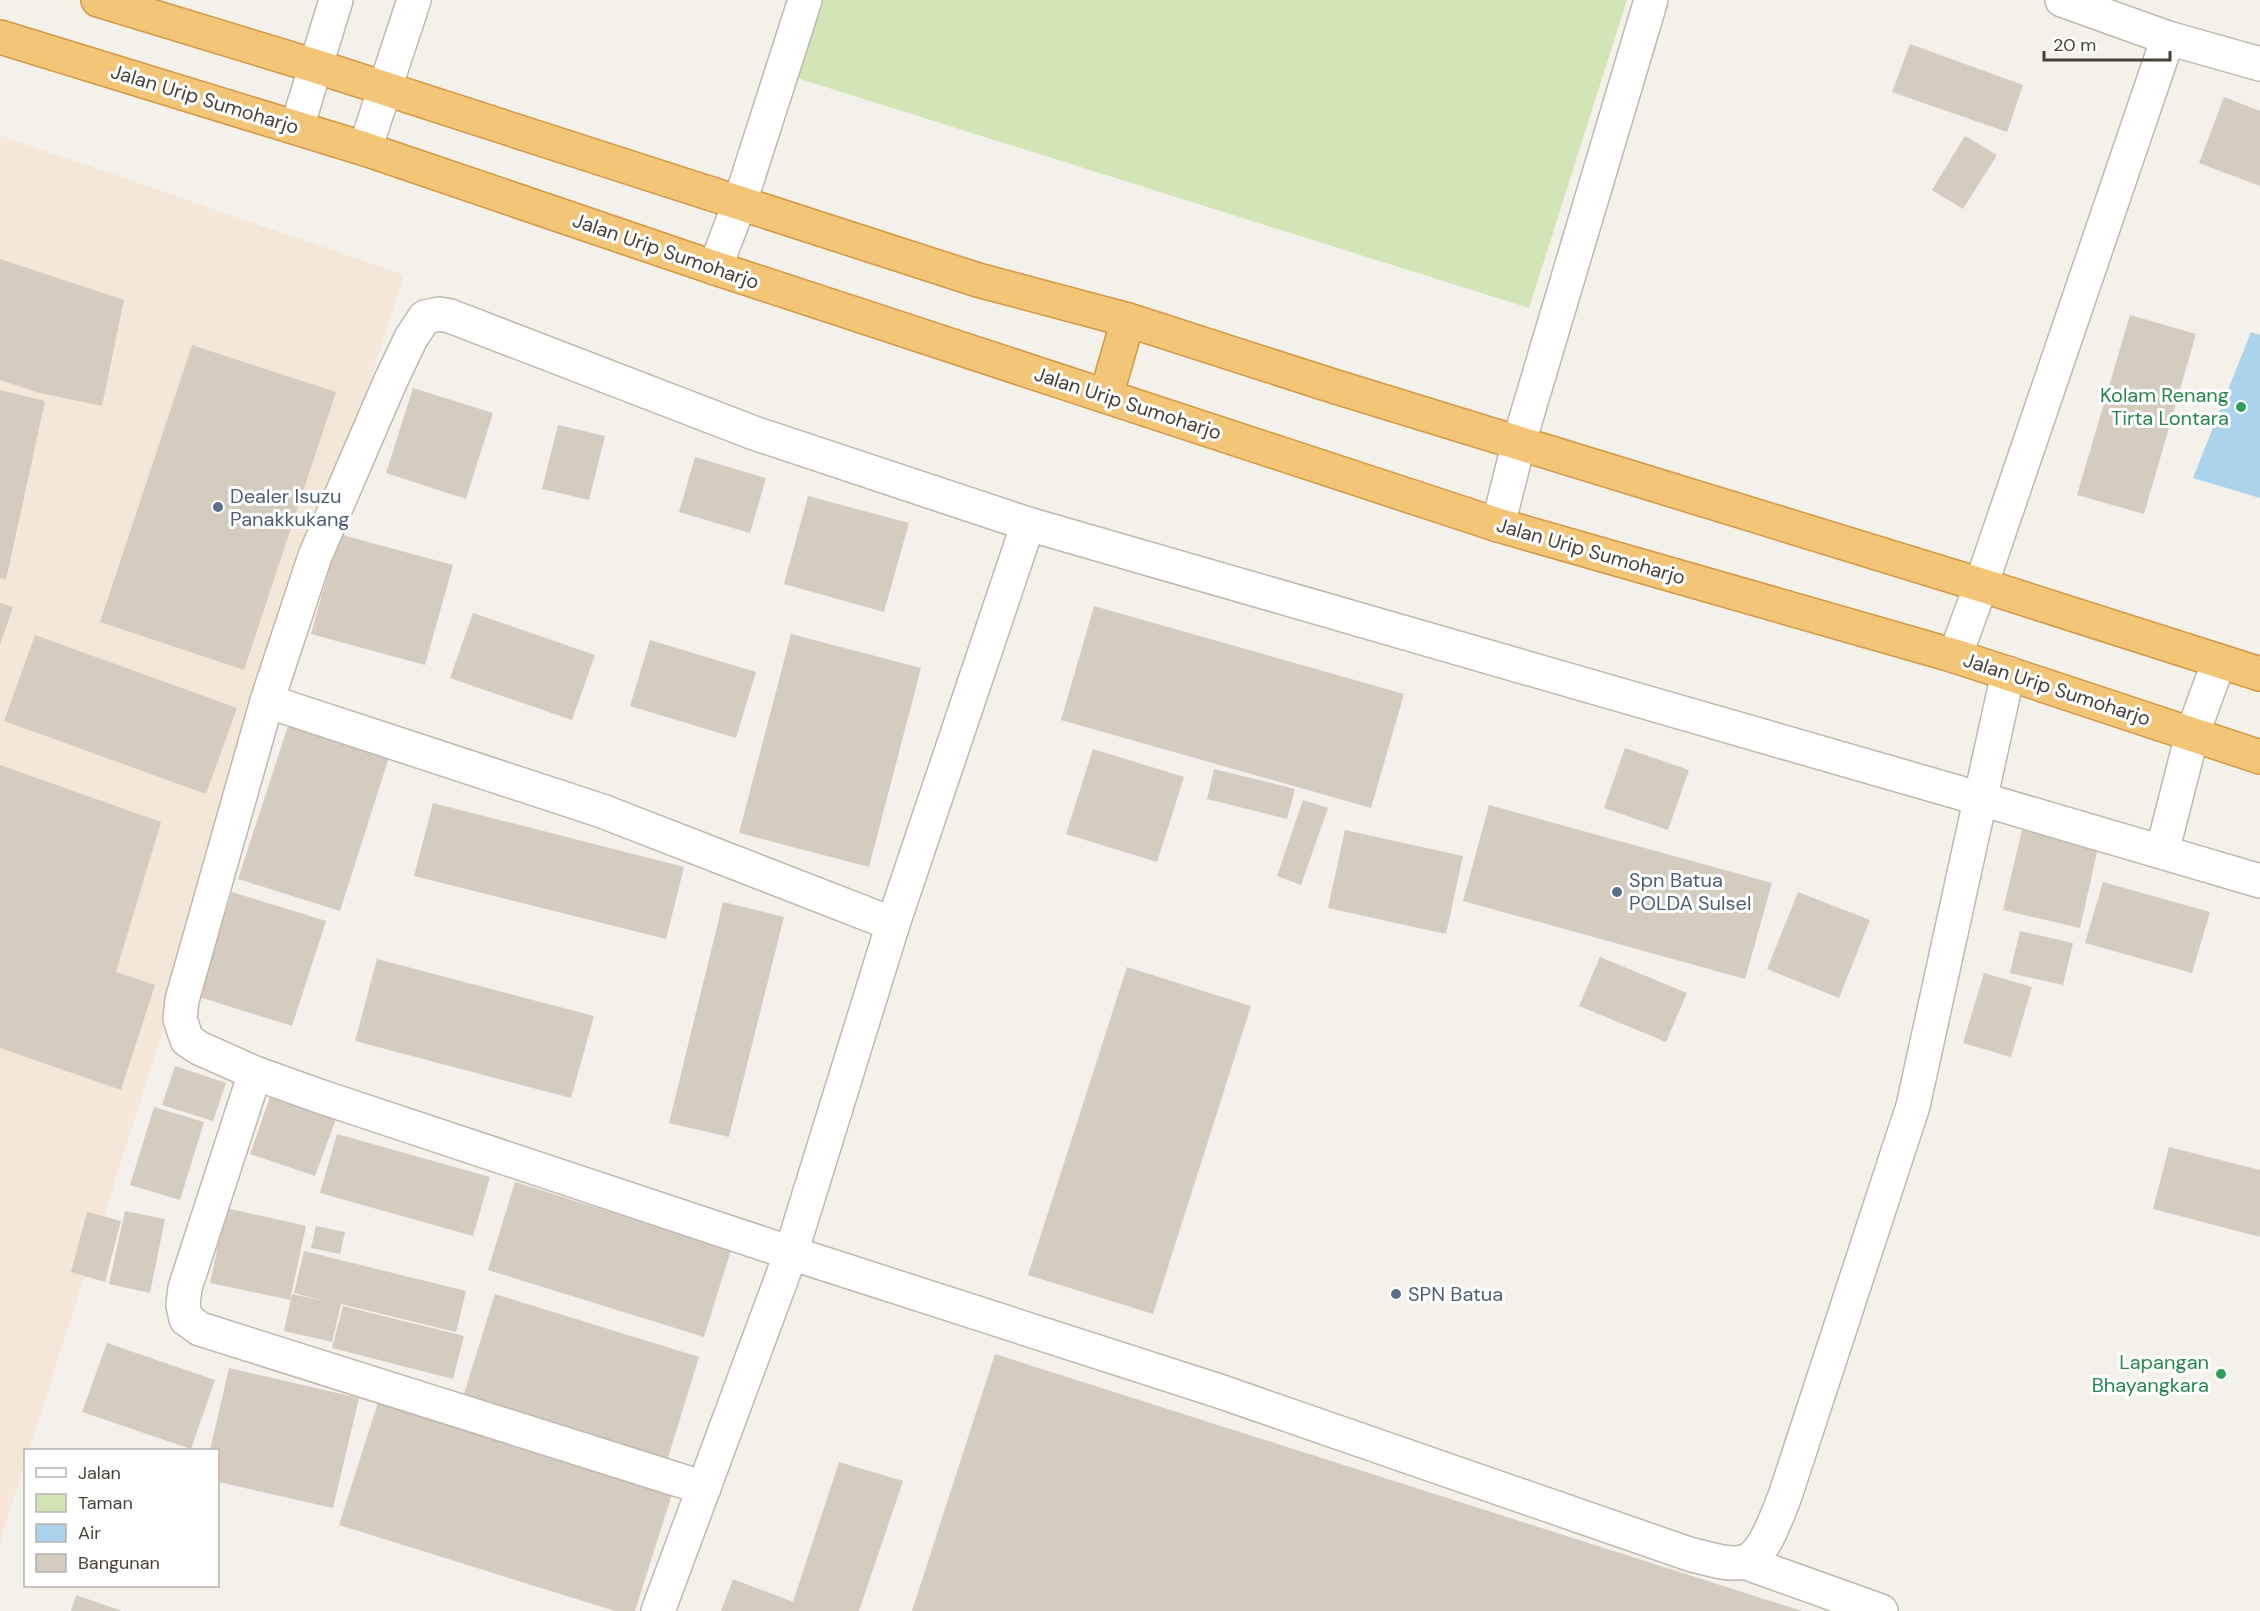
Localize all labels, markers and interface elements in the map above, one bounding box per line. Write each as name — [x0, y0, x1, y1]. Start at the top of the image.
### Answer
scale bar — [2044, 24, 2170, 62]
text: 20 m — [2053, 33, 2096, 57]
street label: Jalan Urip Sumoharjo — [108, 58, 302, 140]
street label: Jalan Urip Sumoharjo — [569, 207, 763, 295]
street label: Jalan Urip Sumoharjo — [1031, 360, 1225, 446]
place label: Kolam Renang Tirta Lontara — [2100, 382, 2229, 431]
marker: Kolam Renang Tirta Lontara — [2234, 400, 2248, 414]
place label: Dealer Isuzu Panakkukang — [230, 483, 350, 532]
marker: Dealer Isuzu Panakkukang — [211, 500, 225, 514]
street label: Jalan Urip Sumoharjo — [1493, 512, 1689, 590]
street label: Jalan Urip Sumoharjo — [1960, 646, 2154, 732]
place label: Spn Batua POLDA Sulsel — [1629, 867, 1751, 916]
marker: Spn Batua POLDA Sulsel — [1610, 885, 1624, 899]
place label: SPN Batua — [1408, 1281, 1503, 1307]
marker: SPN Batua — [1389, 1287, 1403, 1301]
place label: Lapangan Bhayangkara — [2092, 1349, 2209, 1398]
marker: Lapangan Bhayangkara — [2214, 1367, 2228, 1381]
legend — [24, 1449, 219, 1587]
text: Jalan — [78, 1461, 121, 1485]
text: Taman — [78, 1491, 133, 1515]
text: Air — [78, 1521, 101, 1545]
text: Bangunan — [78, 1551, 160, 1575]

